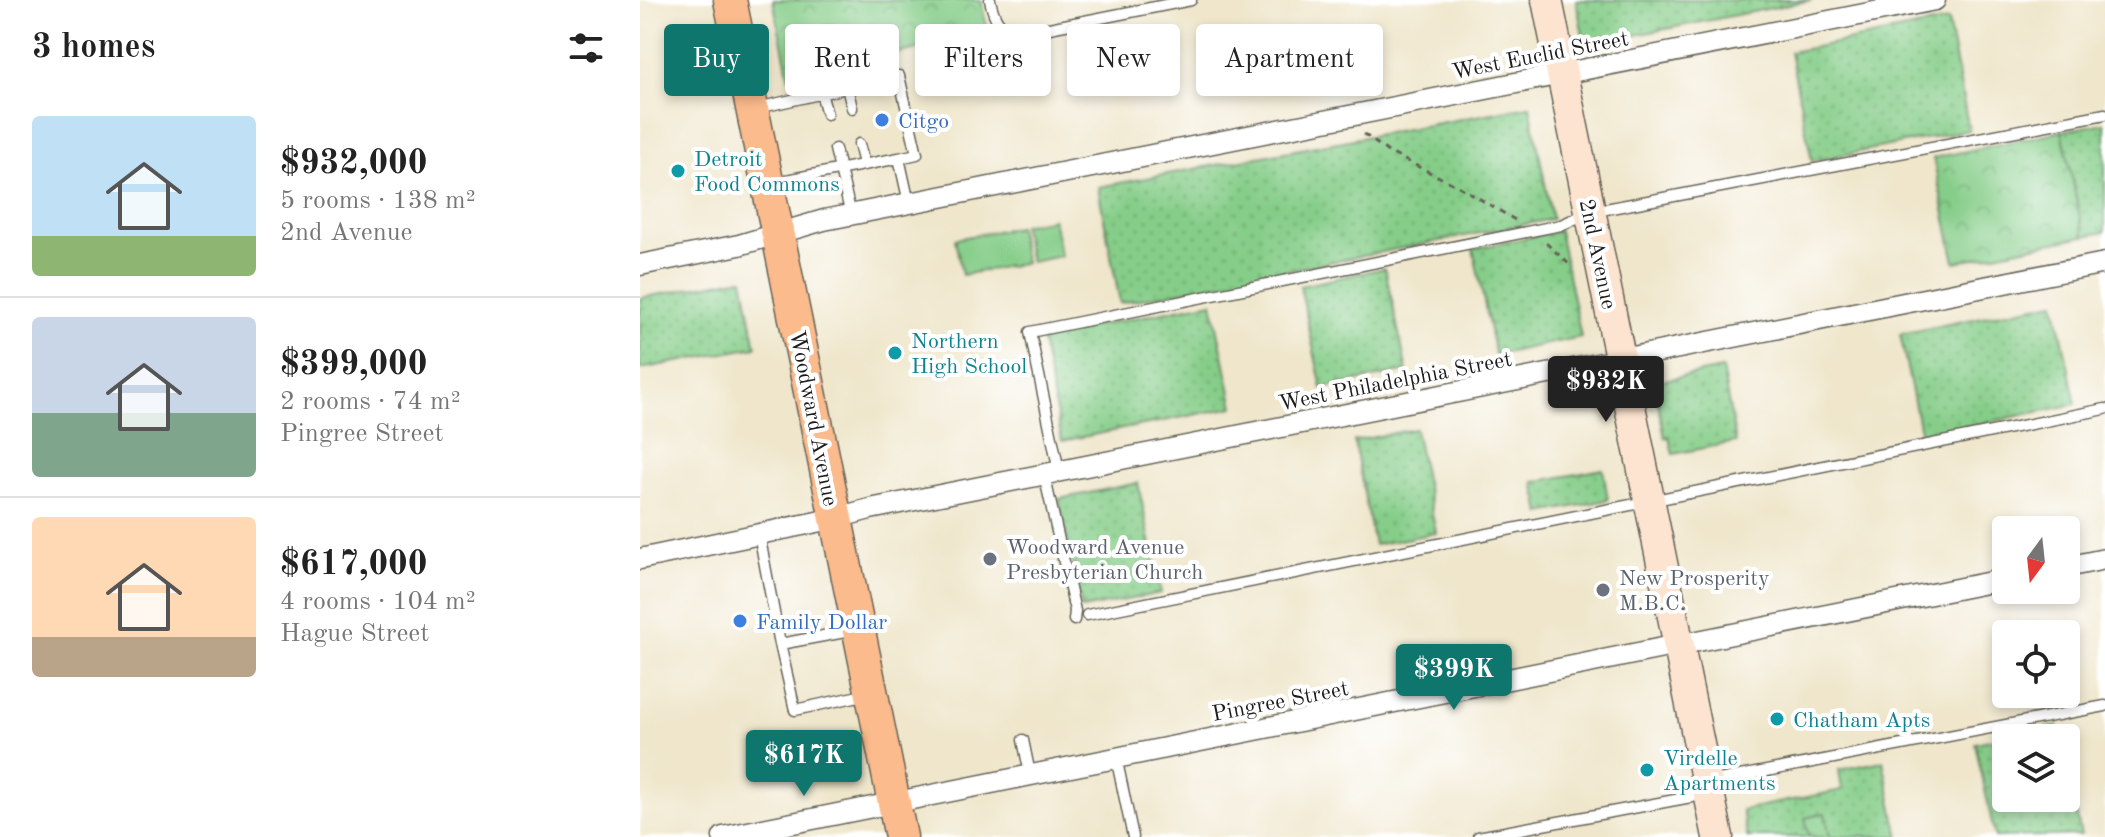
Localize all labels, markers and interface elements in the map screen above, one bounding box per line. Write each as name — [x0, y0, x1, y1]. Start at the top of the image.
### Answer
chip: Buy — [664, 24, 769, 96]
chip: Rent — [785, 24, 899, 96]
chip: Filters — [915, 24, 1051, 96]
chip: New — [1067, 24, 1180, 96]
chip: Apartment — [1196, 24, 1383, 96]
icon: filters — [564, 26, 608, 70]
street label: West Euclid Street — [1450, 28, 1630, 84]
text: 3 homes — [32, 31, 155, 65]
marker: Citgo — [873, 111, 891, 129]
place label: Citgo — [898, 111, 949, 133]
text: $932,000 — [280, 147, 428, 181]
icon: home — [96, 148, 192, 244]
place label: Detroit Food Commons — [694, 149, 840, 196]
marker: Detroit Food Commons — [669, 162, 687, 180]
text: 5 rooms · 138 m² — [280, 188, 476, 214]
street label: 2nd Avenue — [1575, 197, 1619, 312]
text: 2nd Avenue — [280, 220, 413, 246]
street label: Woodward Avenue — [785, 329, 841, 508]
place label: Northern High School — [911, 331, 1027, 378]
marker: Northern High School — [886, 344, 904, 362]
text: $399,000 — [280, 348, 428, 382]
icon: home — [96, 349, 192, 445]
street label: West Philadelphia Street — [1277, 349, 1514, 415]
pin: $932K — [1550, 356, 1662, 424]
text: $932K — [1566, 369, 1646, 395]
text: 2 rooms · 74 m² — [280, 389, 461, 415]
text: Pingree Street — [280, 421, 444, 447]
north arrow — [1992, 516, 2080, 604]
map controls — [1992, 516, 2080, 812]
place label: Woodward Avenue Presbyterian Church — [1006, 537, 1203, 584]
text: $617,000 — [280, 548, 428, 582]
icon: home — [96, 549, 192, 645]
marker: Woodward Avenue Presbyterian Church — [981, 550, 999, 568]
place label: New Prosperity M.B.C. — [1619, 568, 1770, 615]
marker: New Prosperity M.B.C. — [1594, 581, 1612, 599]
text: 4 rooms · 104 m² — [280, 589, 476, 615]
marker: Family Dollar — [731, 612, 749, 630]
place label: Family Dollar — [756, 612, 887, 634]
button: locate — [1992, 620, 2080, 708]
text: Hague Street — [280, 621, 429, 647]
pin: $399K — [1398, 644, 1510, 712]
text: $399K — [1414, 657, 1494, 683]
street label: Pingree Street — [1210, 678, 1350, 726]
marker: Chatham Apts — [1768, 710, 1786, 728]
place label: Chatham Apts — [1793, 710, 1930, 732]
button: layers — [1992, 724, 2080, 812]
pin: $617K — [748, 730, 860, 798]
text: $617K — [764, 743, 844, 769]
place label: Virdelle Apartments — [1663, 748, 1776, 795]
marker: Virdelle Apartments — [1638, 761, 1656, 779]

